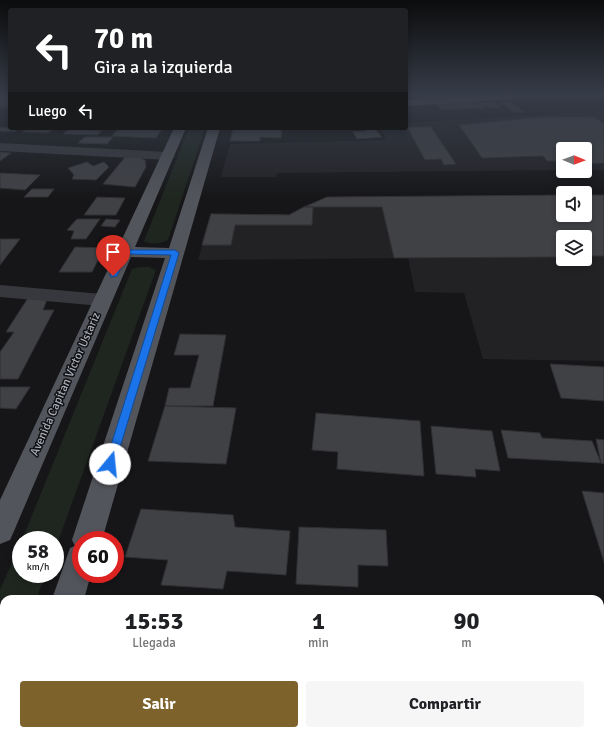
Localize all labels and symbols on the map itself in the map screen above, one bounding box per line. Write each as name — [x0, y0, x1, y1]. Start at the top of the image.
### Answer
north arrow — [556, 142, 592, 178]
pin — [96, 235, 130, 276]
street label: Avenida Capitan Víctor Ustariz — [27, 310, 104, 458]
position arrow — [89, 443, 131, 485]
speed limit sign: 60 — [72, 531, 124, 583]

